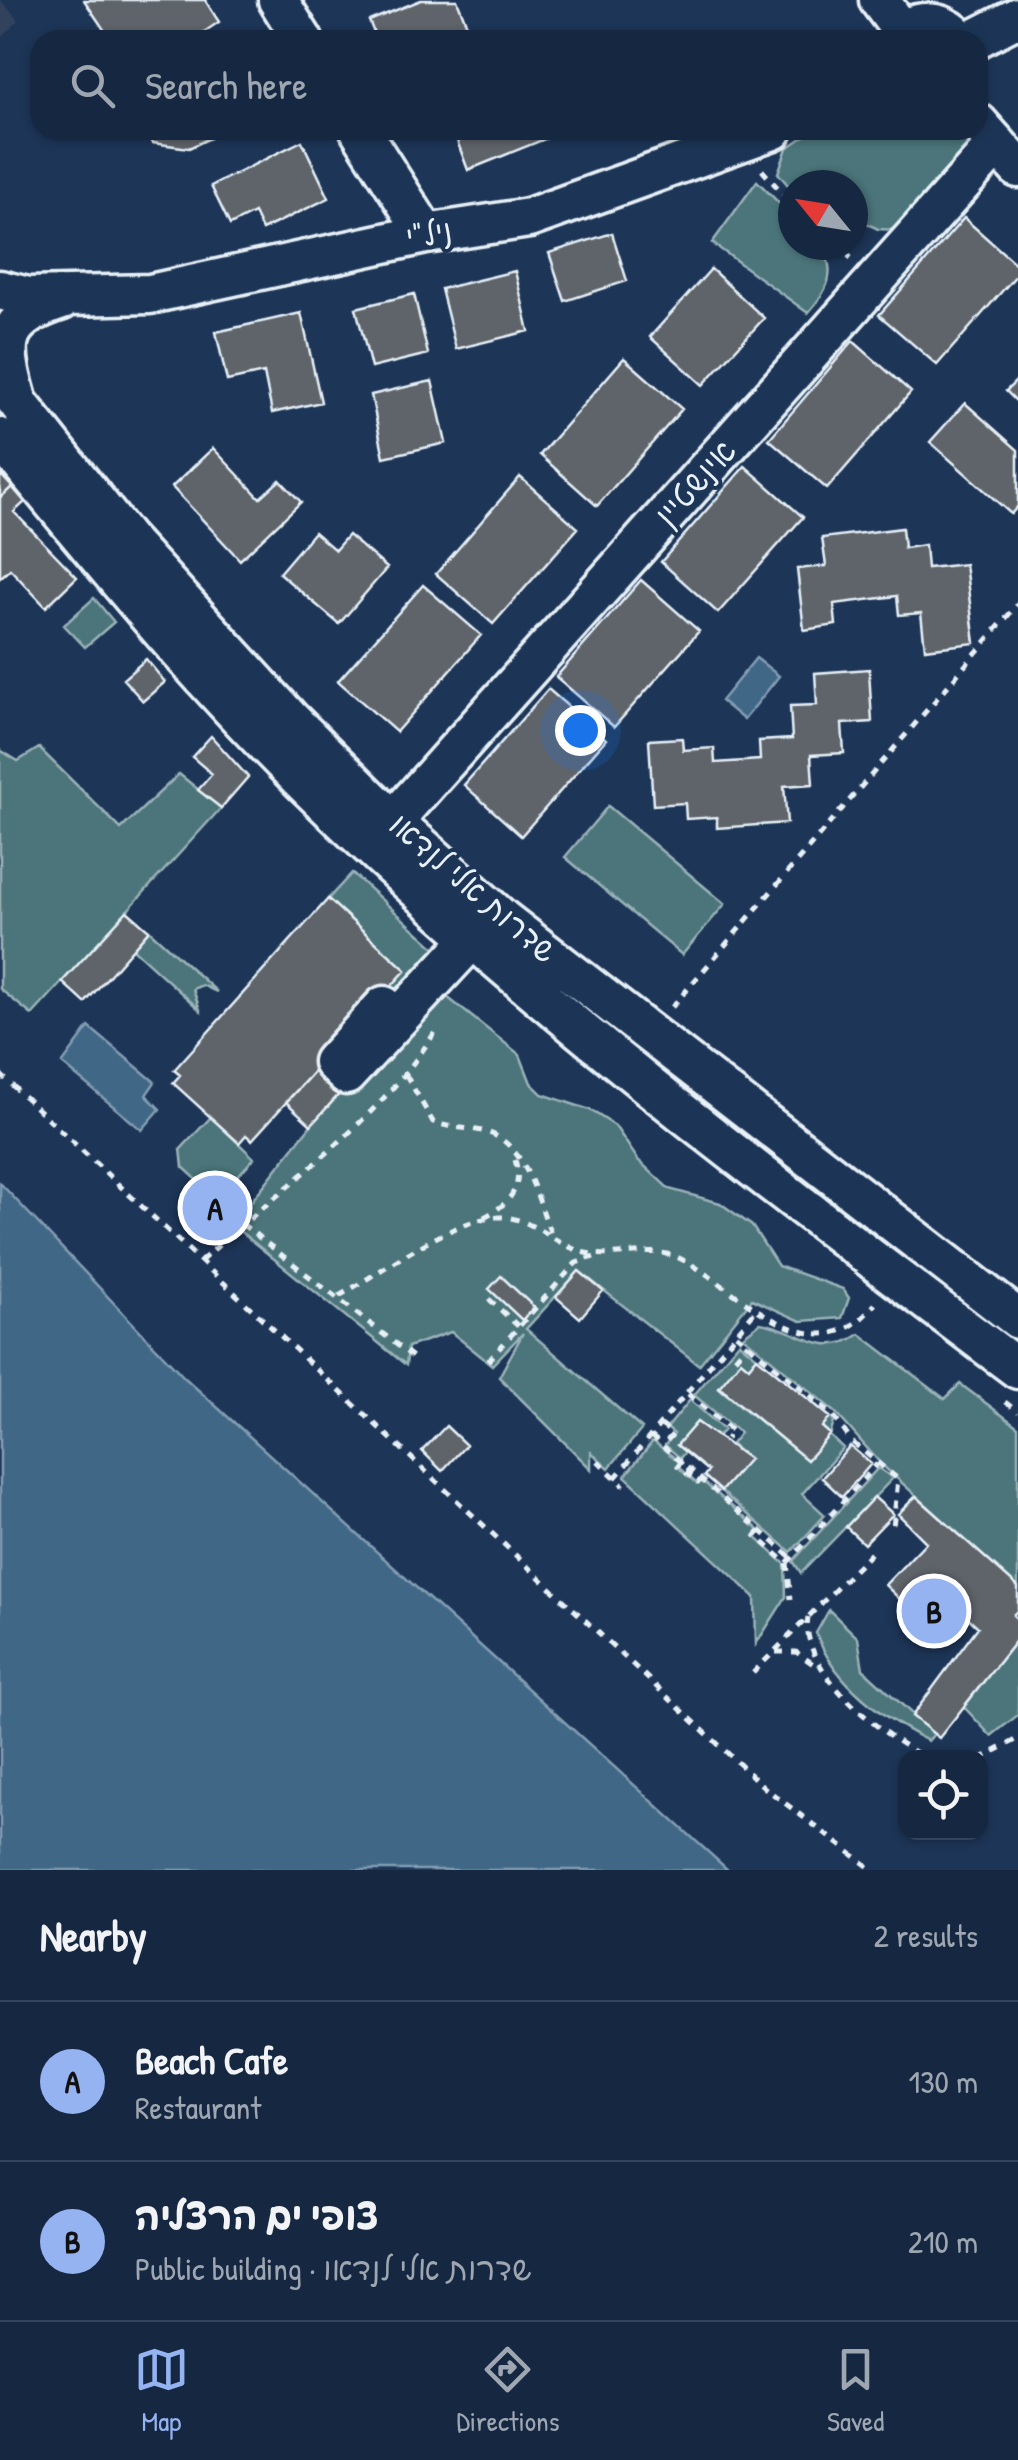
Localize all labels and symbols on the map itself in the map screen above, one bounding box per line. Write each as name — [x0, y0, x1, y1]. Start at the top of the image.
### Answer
north arrow — [778, 170, 868, 260]
street label: ניל"י — [402, 208, 455, 259]
street label: אינשטיין — [644, 430, 745, 535]
your location — [555, 705, 606, 756]
street label: שדרות אלי לנדאו — [380, 803, 566, 972]
pin: A — [182, 1170, 248, 1246]
pin: B — [902, 1574, 966, 1648]

